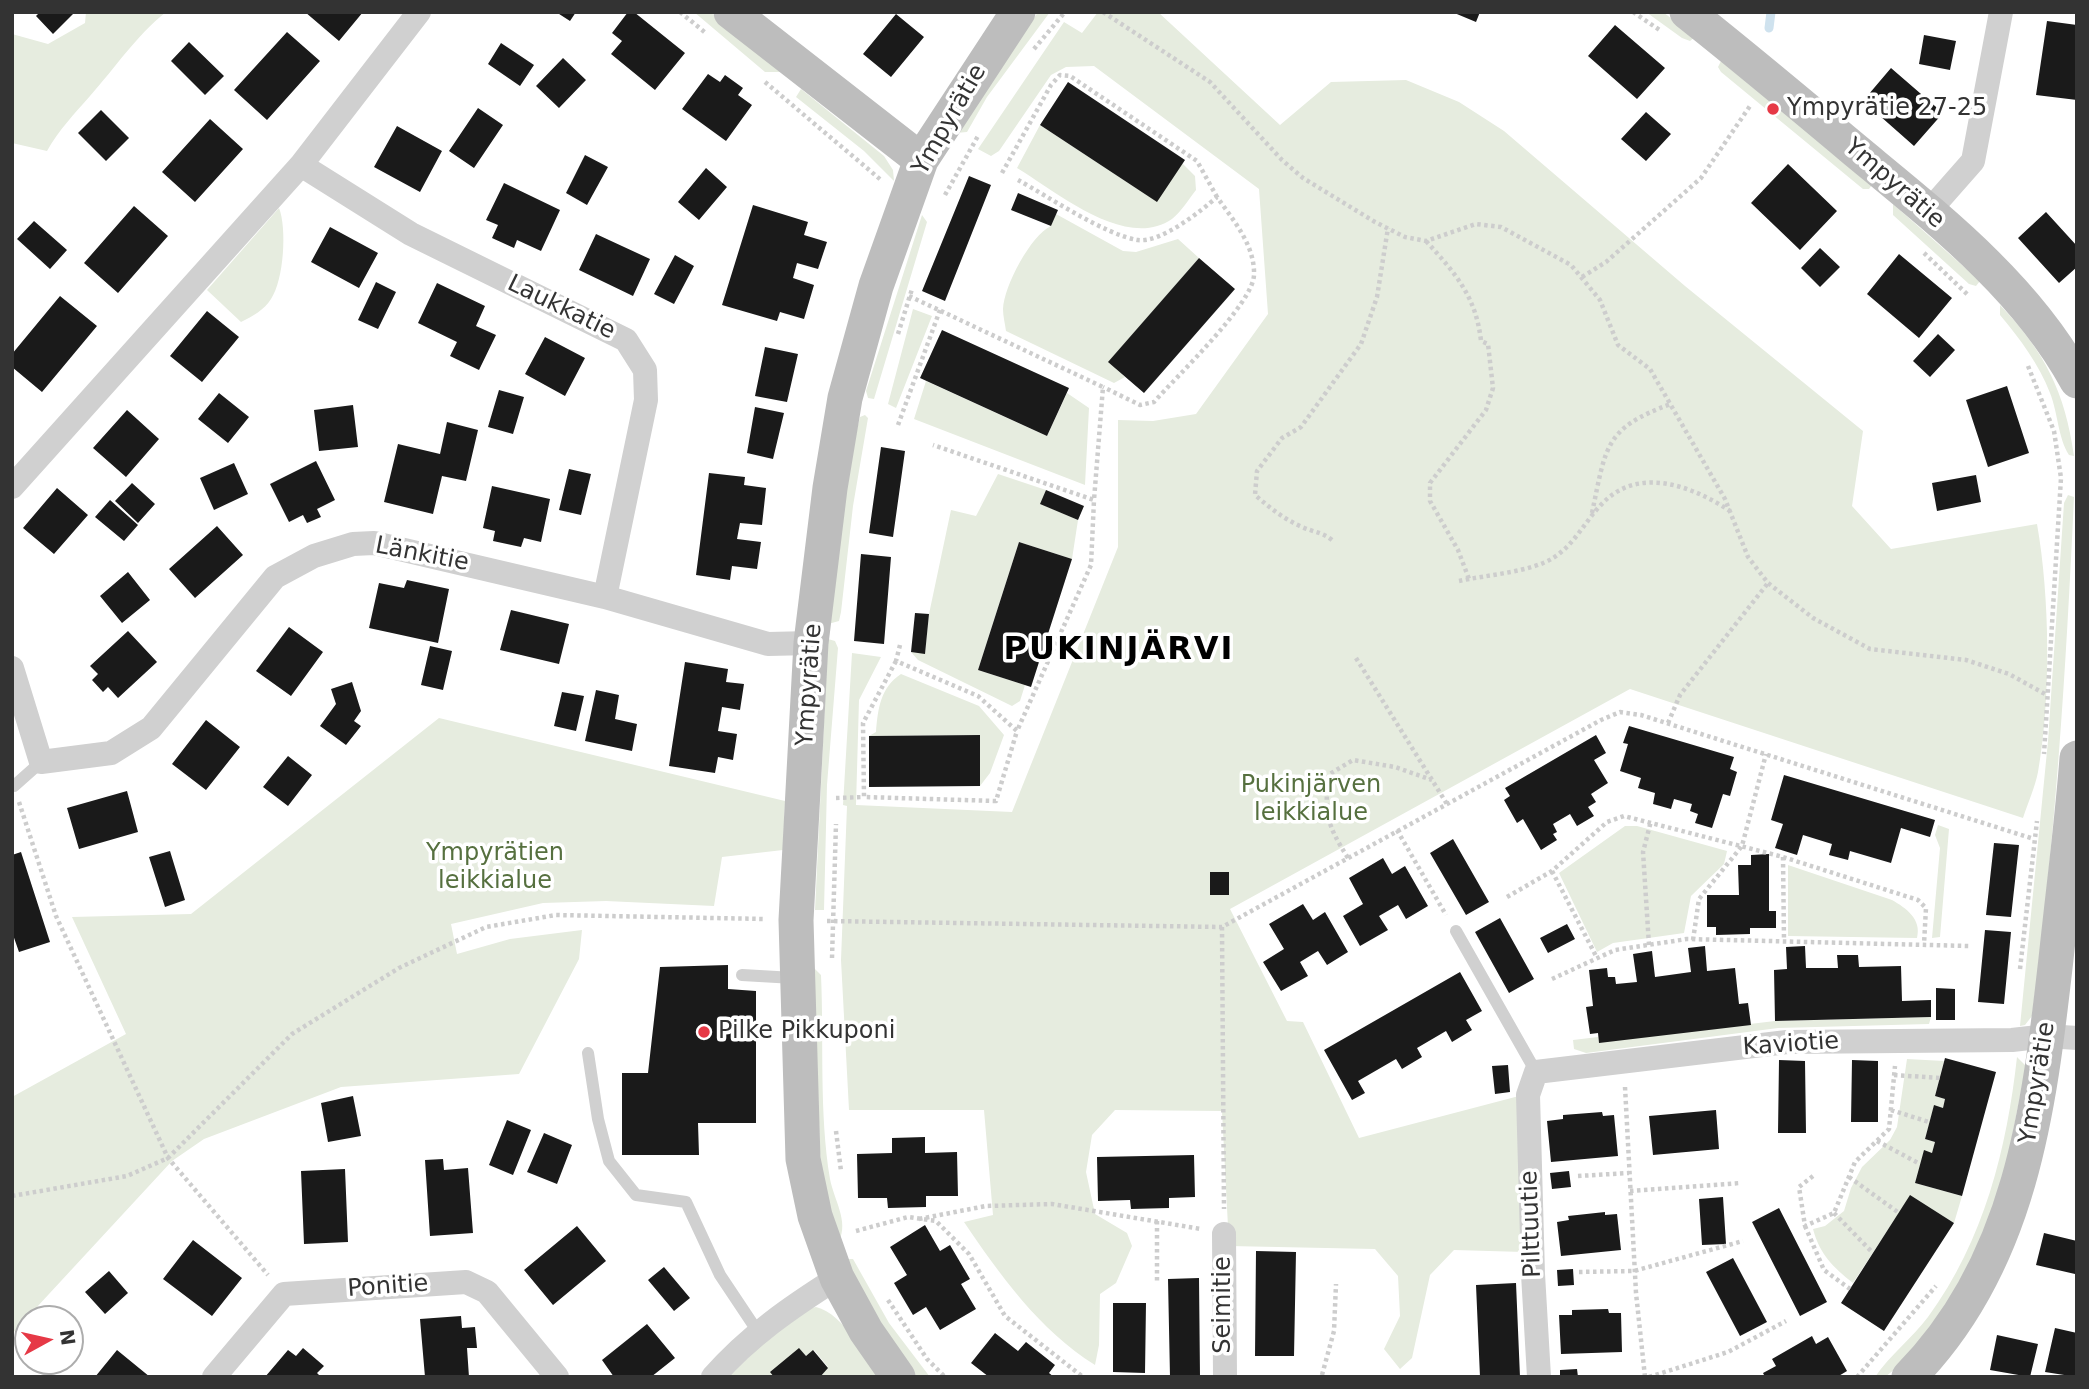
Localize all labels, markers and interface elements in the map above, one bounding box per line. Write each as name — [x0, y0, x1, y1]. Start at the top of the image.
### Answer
street label: Ympyrätie — [907, 60, 993, 180]
place label: Ympyrätie 27-25 — [1787, 95, 1987, 123]
marker: Ympyrätie 27-25 — [1765, 101, 1781, 117]
street label: Ympyrätie — [1838, 133, 1950, 235]
street label: Laukkatie — [502, 270, 620, 346]
street label: Länkitie — [373, 532, 471, 578]
street label: Ympyrätie — [791, 623, 829, 747]
district label: PUKINJÄRVI — [1005, 632, 1233, 670]
park label: Pukinjärven leikkialue — [1241, 772, 1381, 828]
park label: Ympyrätien leikkialue — [426, 840, 564, 896]
place label: Pilke Pikkuponi — [718, 1018, 895, 1046]
street label: Ympyrätie — [2014, 1020, 2062, 1146]
marker: Pilke Pikkuponi — [696, 1024, 712, 1040]
street label: Kaviotie — [1742, 1027, 1840, 1063]
street label: Pilttuutie — [1516, 1170, 1548, 1278]
street label: Seimitie — [1210, 1256, 1238, 1354]
street label: Ponitie — [347, 1270, 429, 1304]
north arrow — [14, 1305, 84, 1375]
text: N — [56, 1328, 80, 1347]

